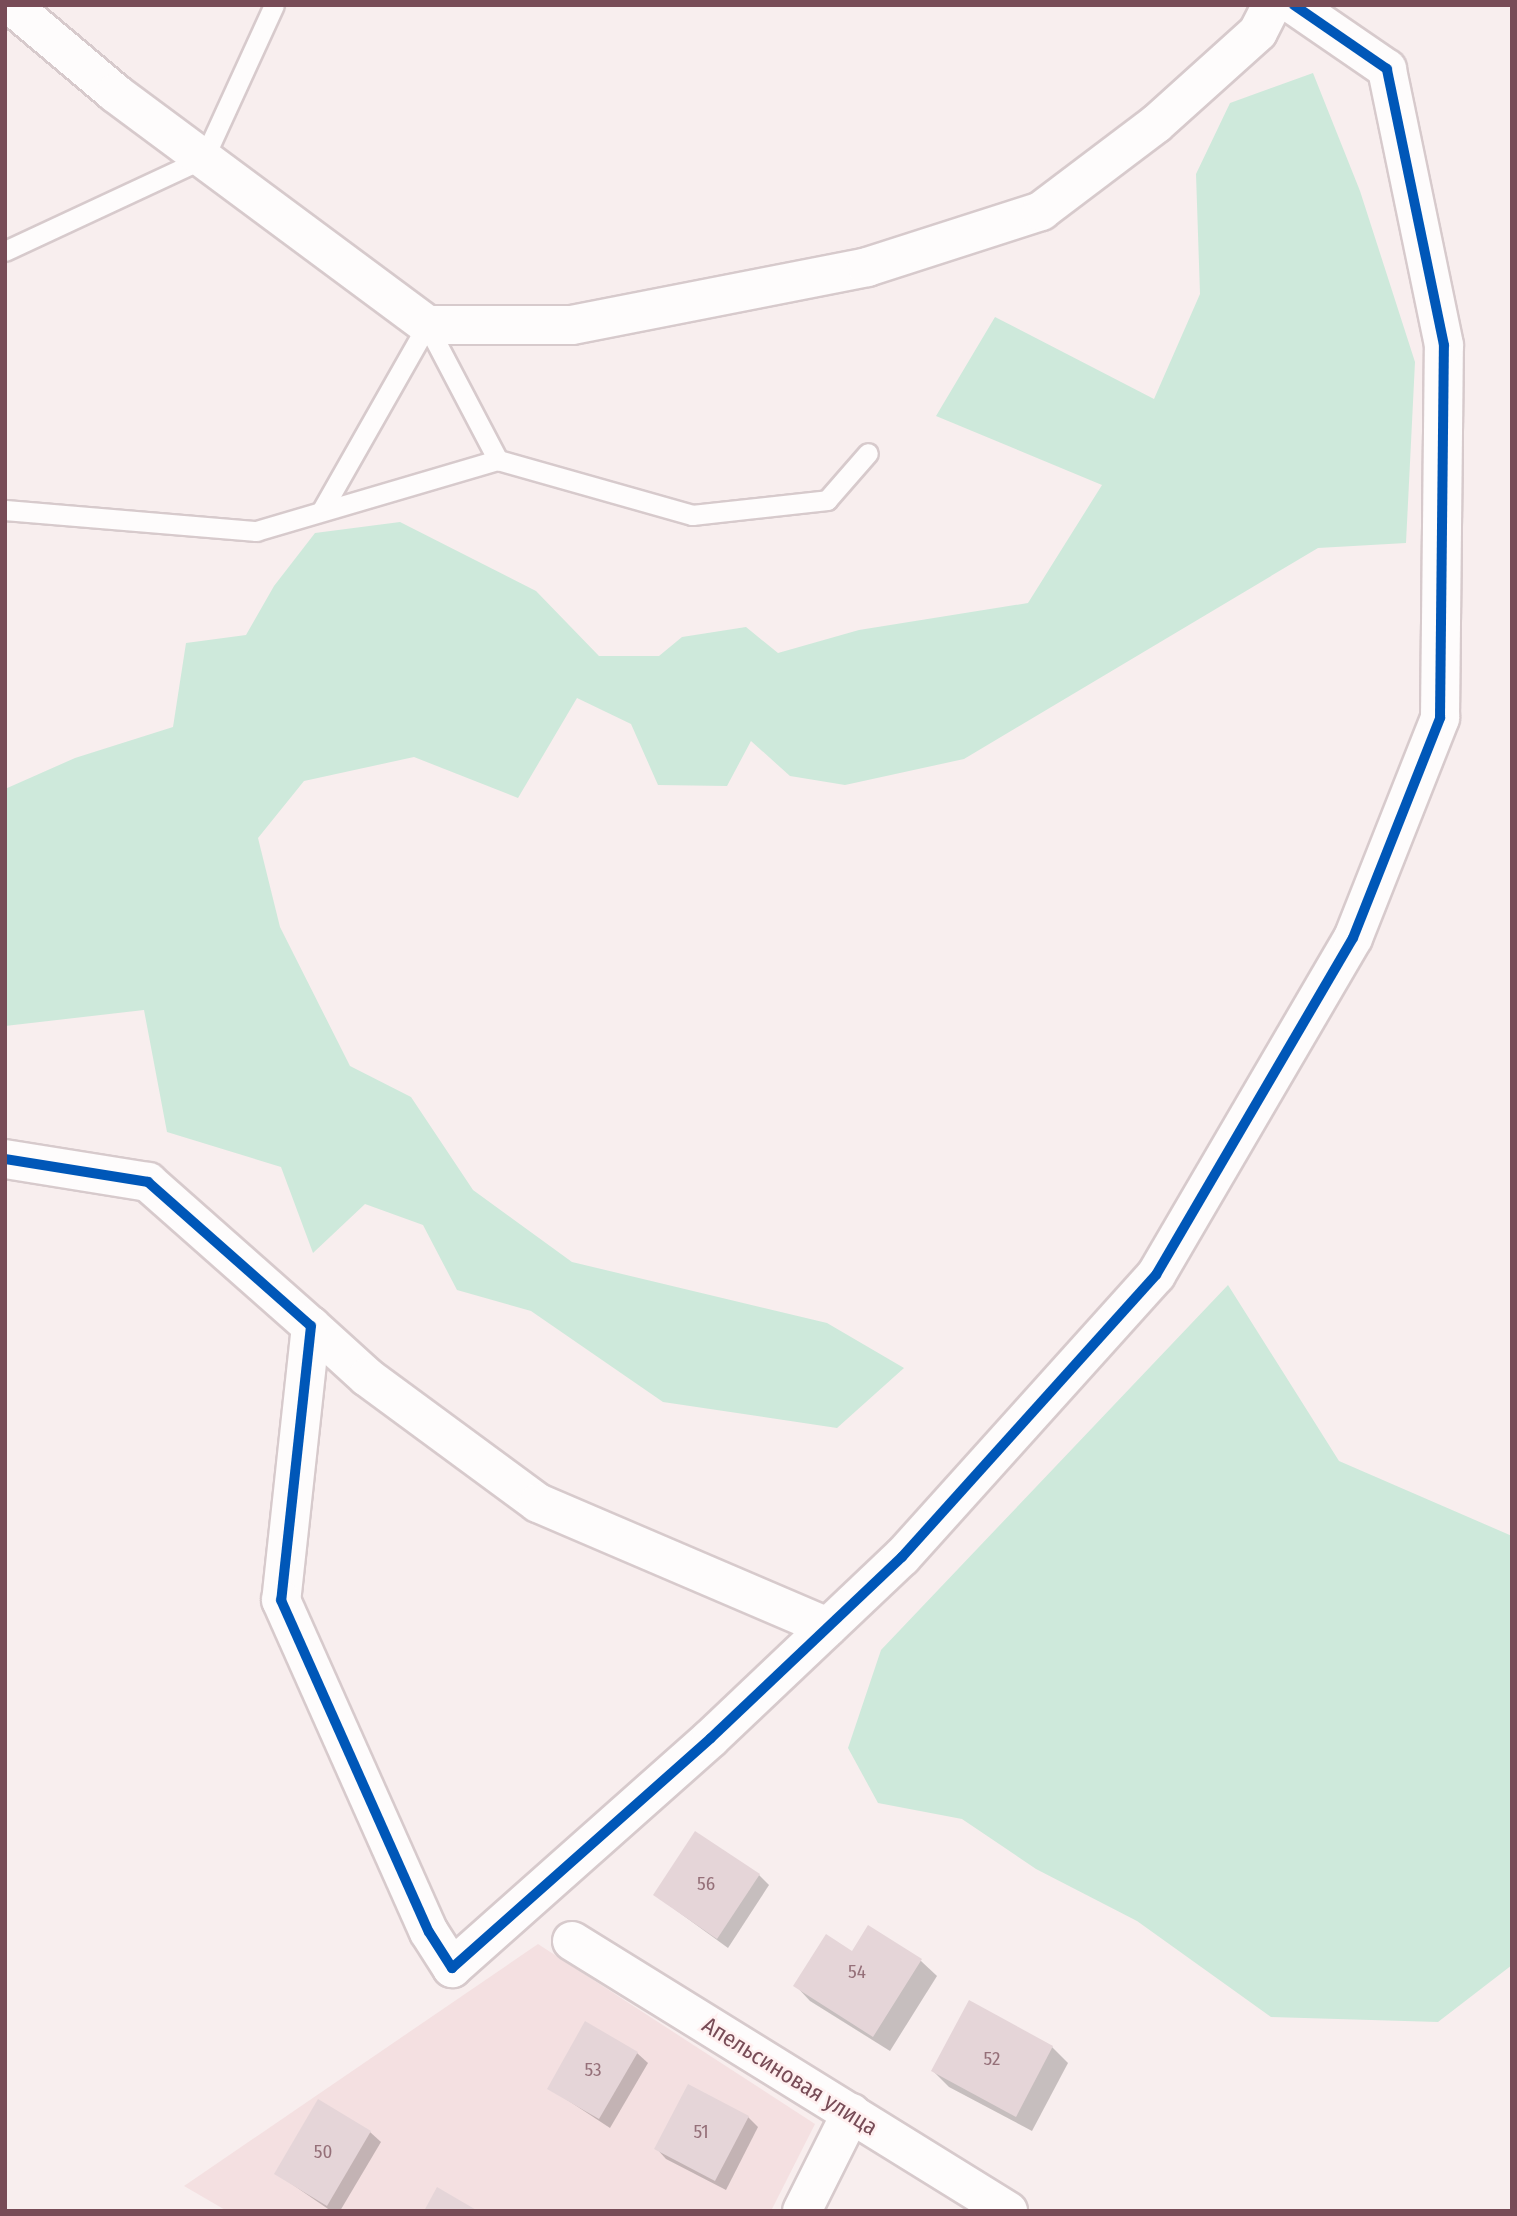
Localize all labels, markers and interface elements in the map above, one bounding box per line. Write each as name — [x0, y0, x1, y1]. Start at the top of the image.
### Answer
house number: 56 — [697, 1873, 715, 1895]
house number: 54 — [848, 1961, 866, 1983]
street label: Апельсиновая улица — [697, 2011, 883, 2141]
house number: 52 — [984, 2048, 1000, 2070]
house number: 53 — [584, 2059, 602, 2081]
house number: 51 — [693, 2121, 709, 2143]
house number: 50 — [314, 2141, 332, 2163]

